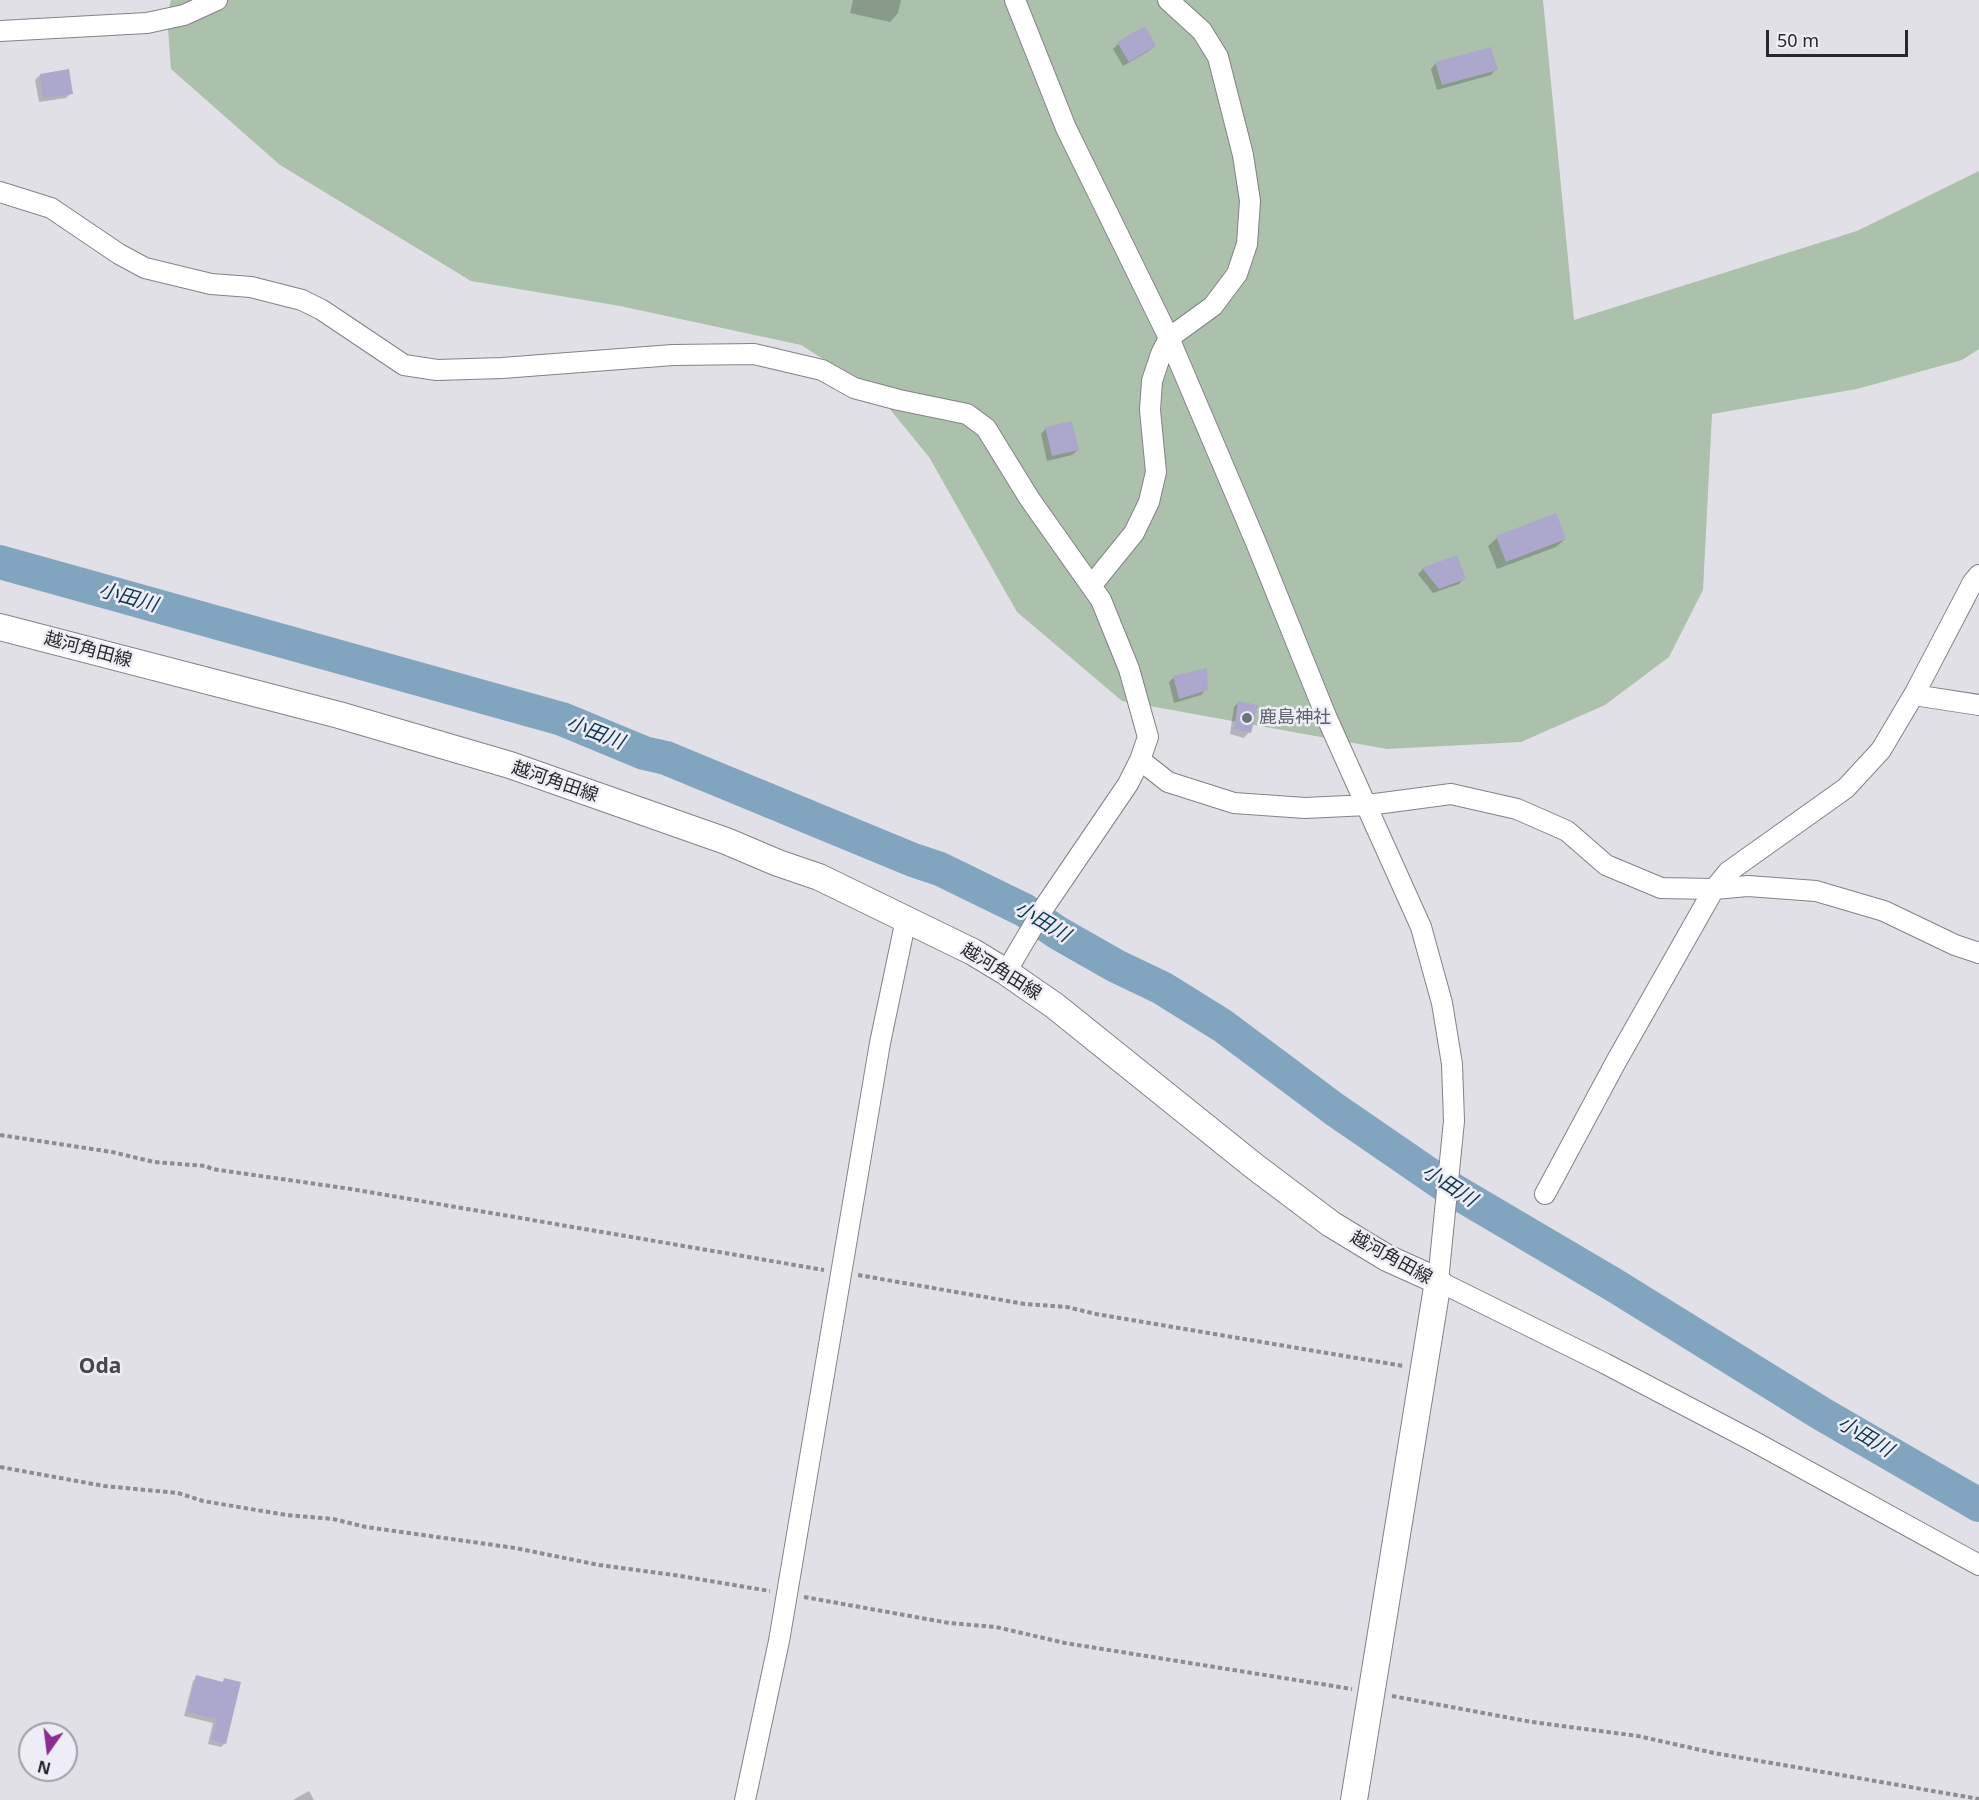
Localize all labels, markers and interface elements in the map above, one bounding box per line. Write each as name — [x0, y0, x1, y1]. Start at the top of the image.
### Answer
scale bar — [1769, 18, 1912, 56]
text: 50 m — [1777, 28, 1819, 52]
water label: 小田川 — [96, 578, 160, 618]
street label: 越河角田線 — [42, 628, 134, 672]
place label: 鹿島神社 — [1259, 707, 1331, 729]
water label: 小田川 — [563, 711, 627, 755]
marker: 鹿島神社 — [1240, 711, 1254, 725]
street label: 越河角田線 — [509, 757, 601, 807]
water label: 小田川 — [1010, 896, 1074, 948]
street label: 越河角田線 — [957, 939, 1045, 1005]
water label: 小田川 — [1417, 1160, 1481, 1212]
street label: 越河角田線 — [1346, 1227, 1436, 1289]
district label: Oda — [79, 1354, 121, 1380]
water label: 小田川 — [1833, 1411, 1897, 1463]
north arrow — [18, 1722, 78, 1782]
text: N — [35, 1755, 53, 1780]

